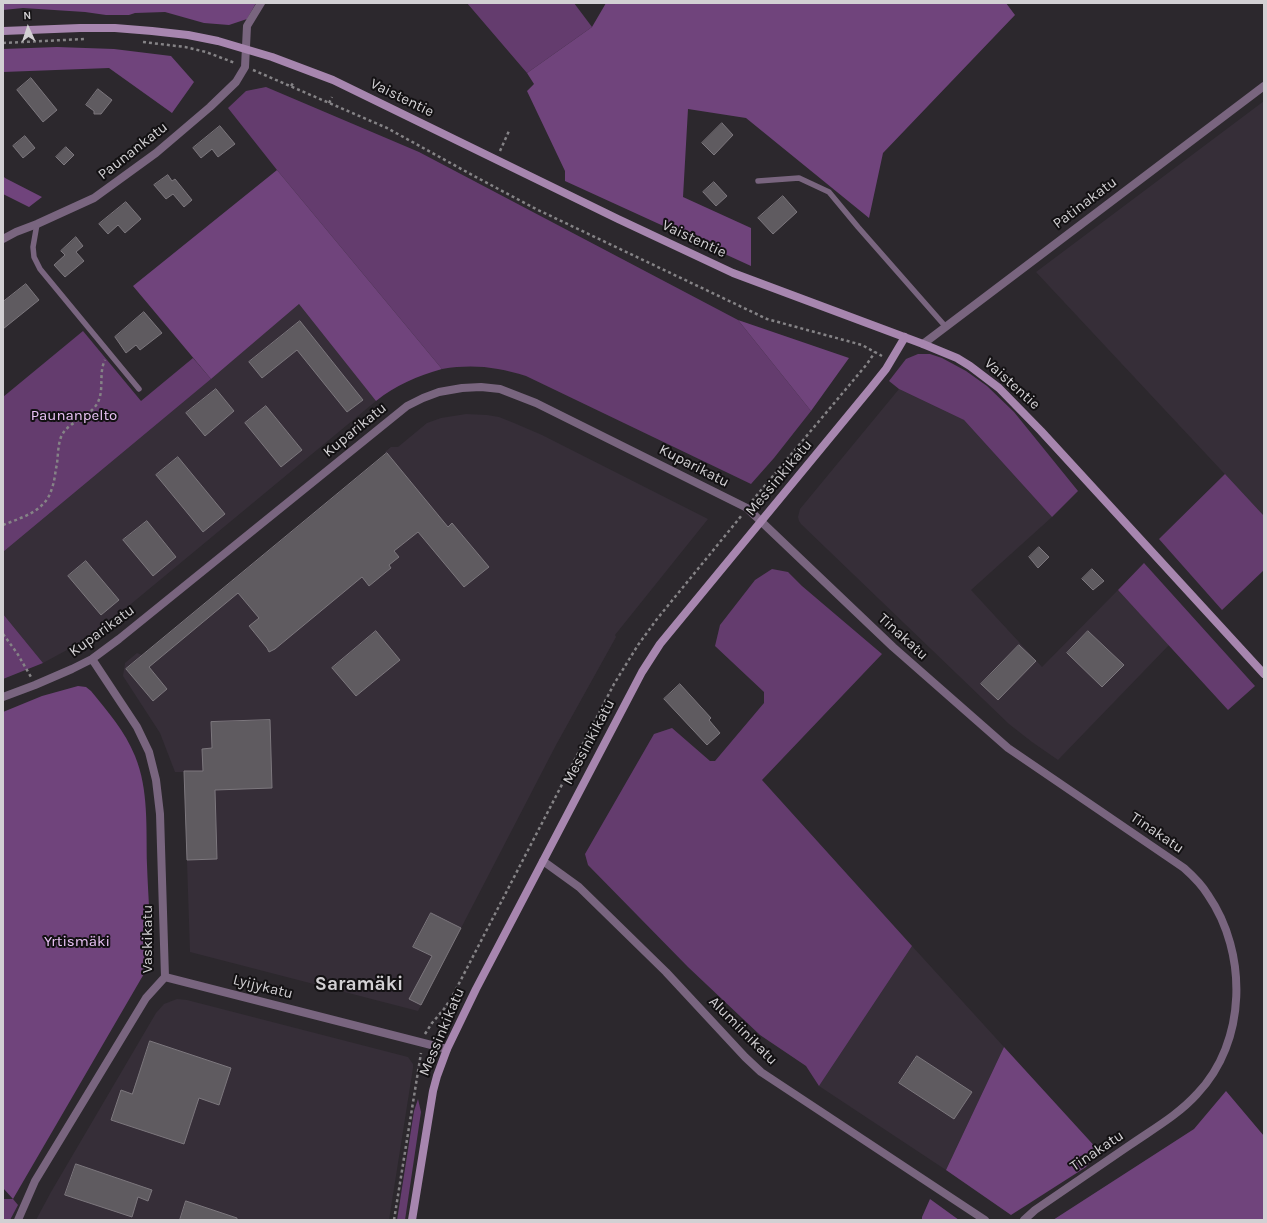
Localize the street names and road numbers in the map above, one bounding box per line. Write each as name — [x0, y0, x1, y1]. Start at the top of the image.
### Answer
street label: Vaistentie — [367, 75, 437, 121]
street label: Paunankatu — [95, 118, 171, 184]
street label: Patinakatu — [1049, 173, 1121, 233]
street label: Vaistentie — [659, 216, 729, 262]
street label: Vaistentie — [980, 354, 1044, 414]
street label: Kuparikatu — [320, 399, 390, 461]
street label: Messinkikatu — [742, 436, 816, 520]
street label: Kuparikatu — [656, 441, 732, 491]
street label: Kuparikatu — [66, 601, 138, 661]
street label: Tinakatu — [874, 610, 932, 664]
street label: Messinkikatu — [559, 696, 619, 788]
street label: Tinakatu — [1127, 809, 1187, 857]
street label: Vaskikatu — [139, 905, 157, 973]
street label: Lyijykatu — [231, 971, 295, 1003]
street label: Messinkikatu — [415, 985, 469, 1079]
street label: Alumiinikatu — [705, 993, 781, 1069]
street label: Tinakatu — [1067, 1127, 1127, 1175]

